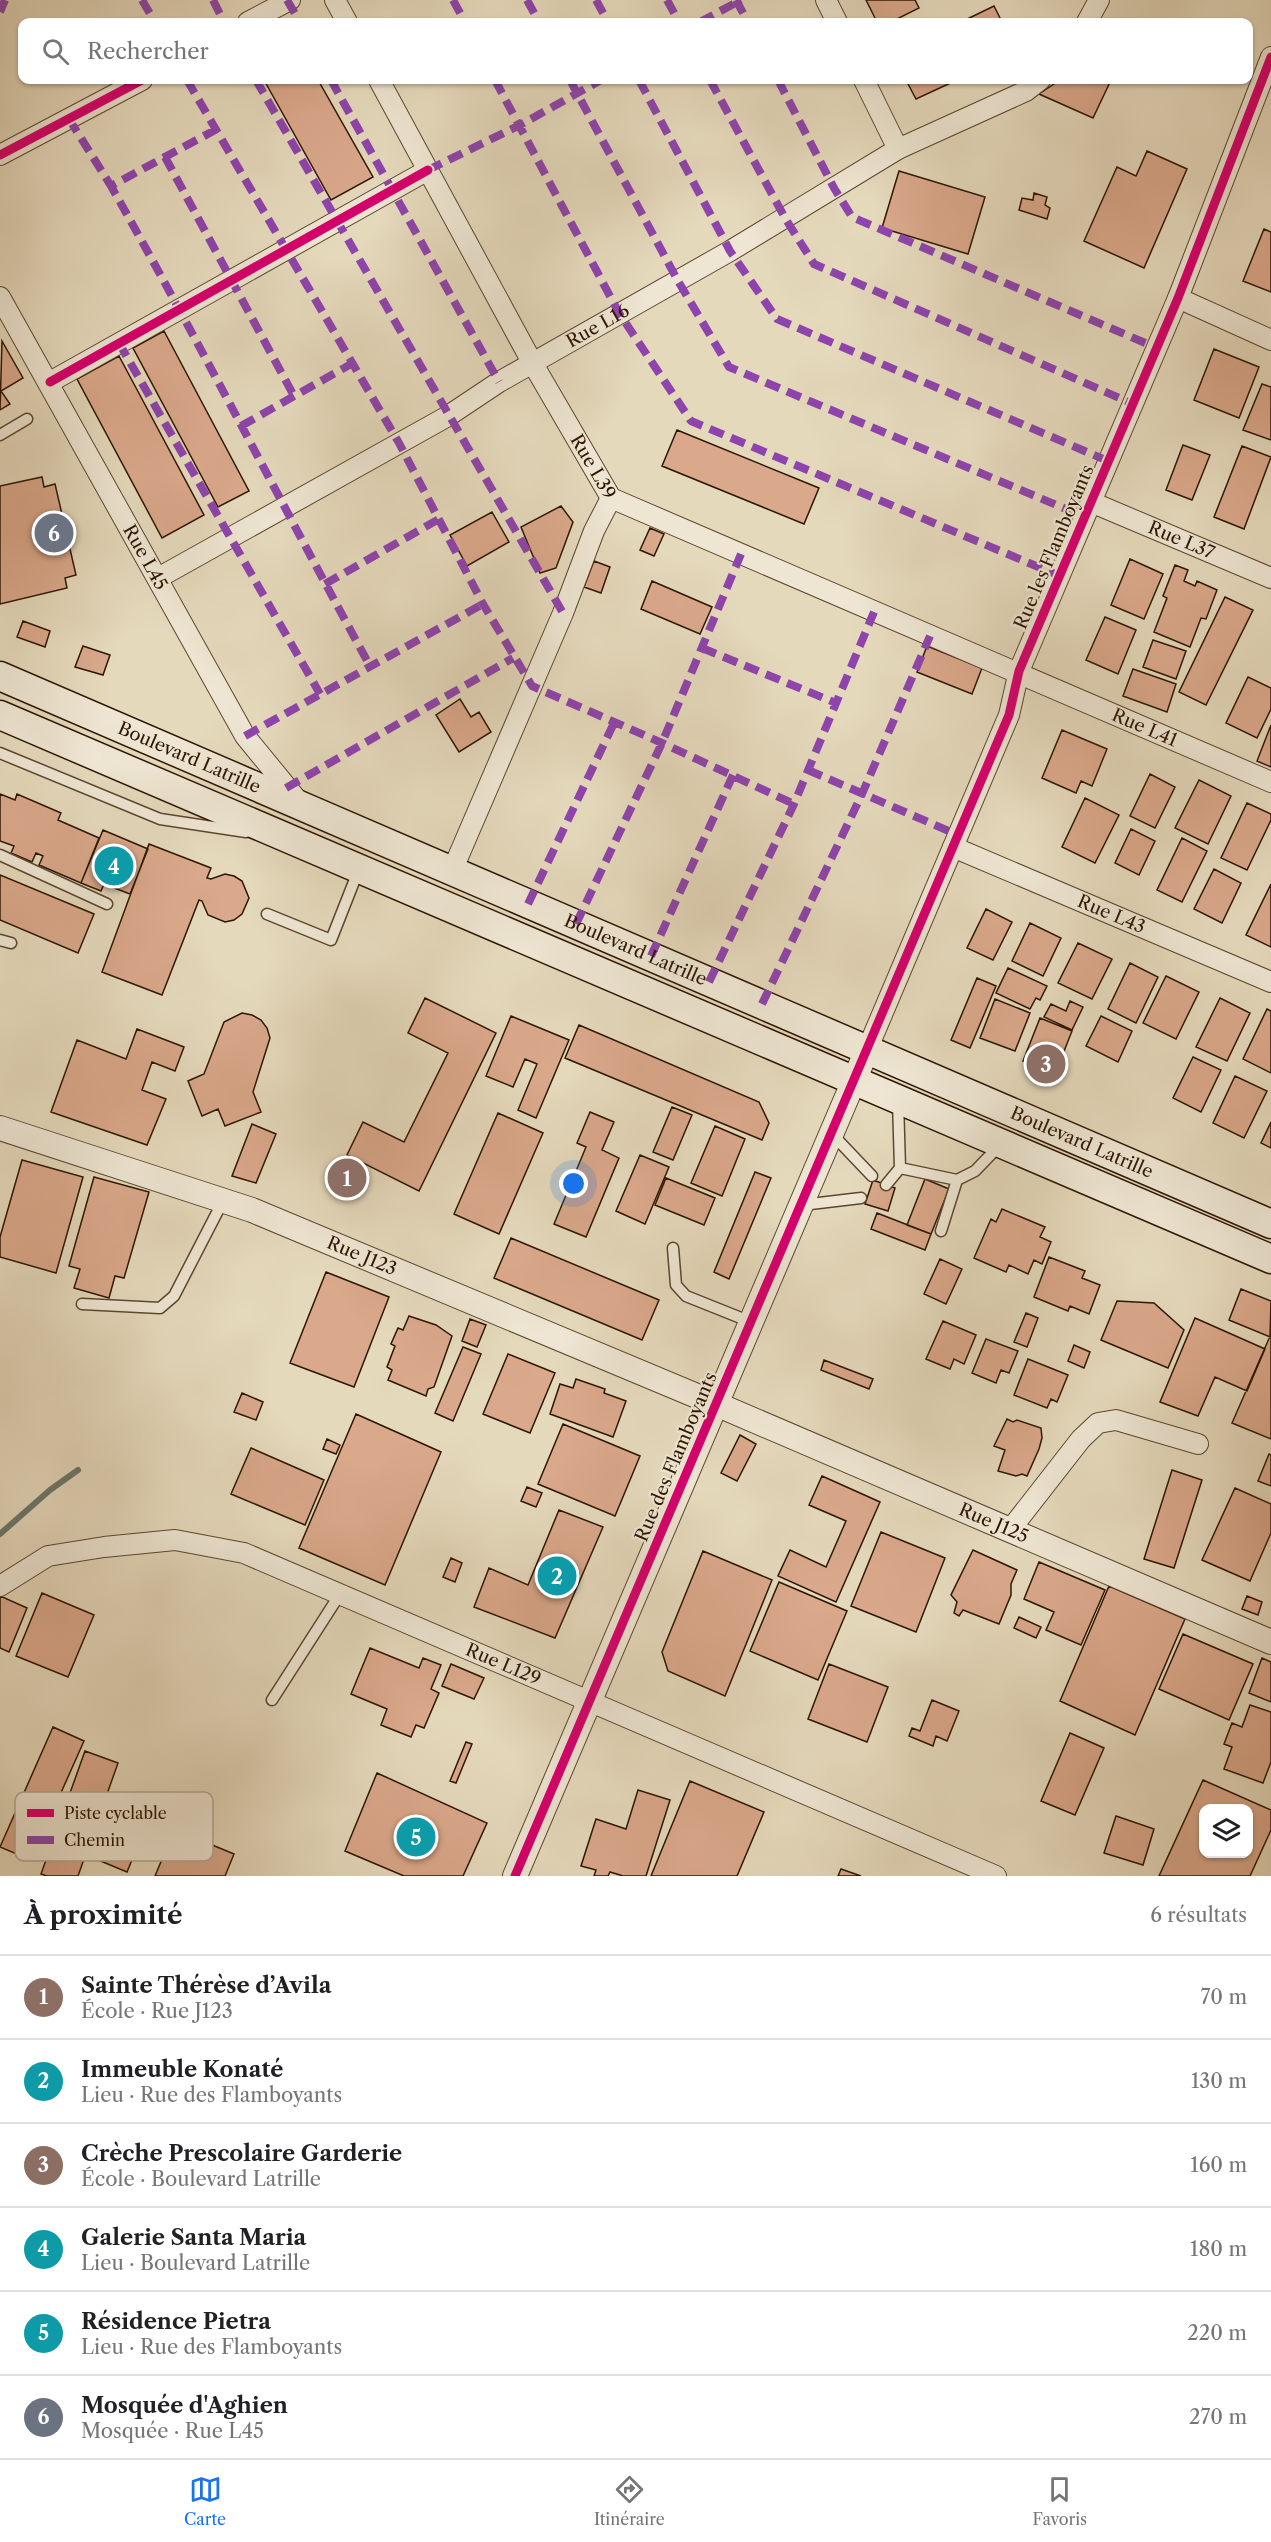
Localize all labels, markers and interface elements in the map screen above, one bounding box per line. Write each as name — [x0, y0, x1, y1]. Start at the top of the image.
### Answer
search box — [18, 18, 1253, 84]
icon: search — [39, 35, 72, 68]
text: Rechercher — [87, 38, 209, 65]
street label: Rue L16 — [562, 299, 633, 353]
street label: Rue L39 — [565, 430, 620, 503]
street label: Rue les Flamboyants — [1009, 462, 1099, 632]
pin: 6 — [34, 510, 74, 556]
street label: Rue L37 — [1145, 516, 1218, 564]
street label: Rue L45 — [118, 521, 172, 594]
street label: Rue L41 — [1108, 704, 1181, 752]
street label: Boulevard Latrille — [114, 717, 264, 798]
pin: 4 — [94, 844, 134, 888]
street label: Rue L43 — [1074, 890, 1149, 938]
street label: Boulevard Latrille — [561, 910, 710, 990]
pin: 3 — [1026, 1042, 1066, 1086]
street label: Boulevard Latrille — [1007, 1102, 1156, 1183]
pin: 1 — [328, 1156, 366, 1200]
your location — [559, 1169, 588, 1198]
street label: Rue J123 — [324, 1232, 400, 1280]
street label: Rue des Flamboyants — [630, 1369, 722, 1545]
street label: Rue J125 — [956, 1498, 1032, 1548]
pin: 2 — [538, 1554, 576, 1598]
street label: Rue L129 — [462, 1639, 544, 1690]
legend — [15, 1792, 213, 1861]
text: Piste cyclable — [64, 1803, 167, 1823]
map controls — [1199, 1804, 1253, 1858]
button: layers — [1199, 1804, 1253, 1858]
pin: 5 — [396, 1814, 436, 1860]
text: Chemin — [64, 1830, 125, 1850]
text: À proximité — [24, 1899, 183, 1931]
text: 6 résultats — [1150, 1903, 1247, 1927]
text: Sainte Thérèse d’Avila — [81, 1972, 331, 1999]
text: 1 — [39, 1985, 48, 2009]
text: 70 m — [1201, 1985, 1247, 2009]
text: École · Rue J123 — [81, 1999, 233, 2023]
text: Immeuble Konaté — [81, 2056, 283, 2083]
text: 2 — [38, 2069, 49, 2093]
text: 130 m — [1191, 2069, 1247, 2093]
text: Lieu · Rue des Flamboyants — [81, 2083, 342, 2107]
text: Crèche Prescolaire Garderie — [81, 2140, 402, 2167]
text: 3 — [38, 2153, 49, 2177]
text: 160 m — [1190, 2153, 1247, 2177]
text: École · Boulevard Latrille — [81, 2167, 321, 2191]
text: Galerie Santa Maria — [81, 2224, 306, 2251]
text: 4 — [38, 2237, 49, 2261]
text: 180 m — [1190, 2237, 1247, 2261]
text: Lieu · Boulevard Latrille — [81, 2251, 310, 2275]
text: Résidence Pietra — [81, 2308, 271, 2335]
text: 5 — [38, 2321, 49, 2345]
text: 220 m — [1187, 2321, 1247, 2345]
text: Lieu · Rue des Flamboyants — [81, 2335, 342, 2359]
text: Mosquée d'Aghien — [81, 2392, 288, 2419]
text: 6 — [38, 2405, 49, 2429]
text: 270 m — [1189, 2405, 1247, 2429]
text: Mosquée · Rue L45 — [81, 2419, 264, 2443]
tab: Carte — [184, 2473, 226, 2529]
tab: Itinéraire — [594, 2473, 665, 2529]
tab: Favoris — [1033, 2473, 1087, 2529]

